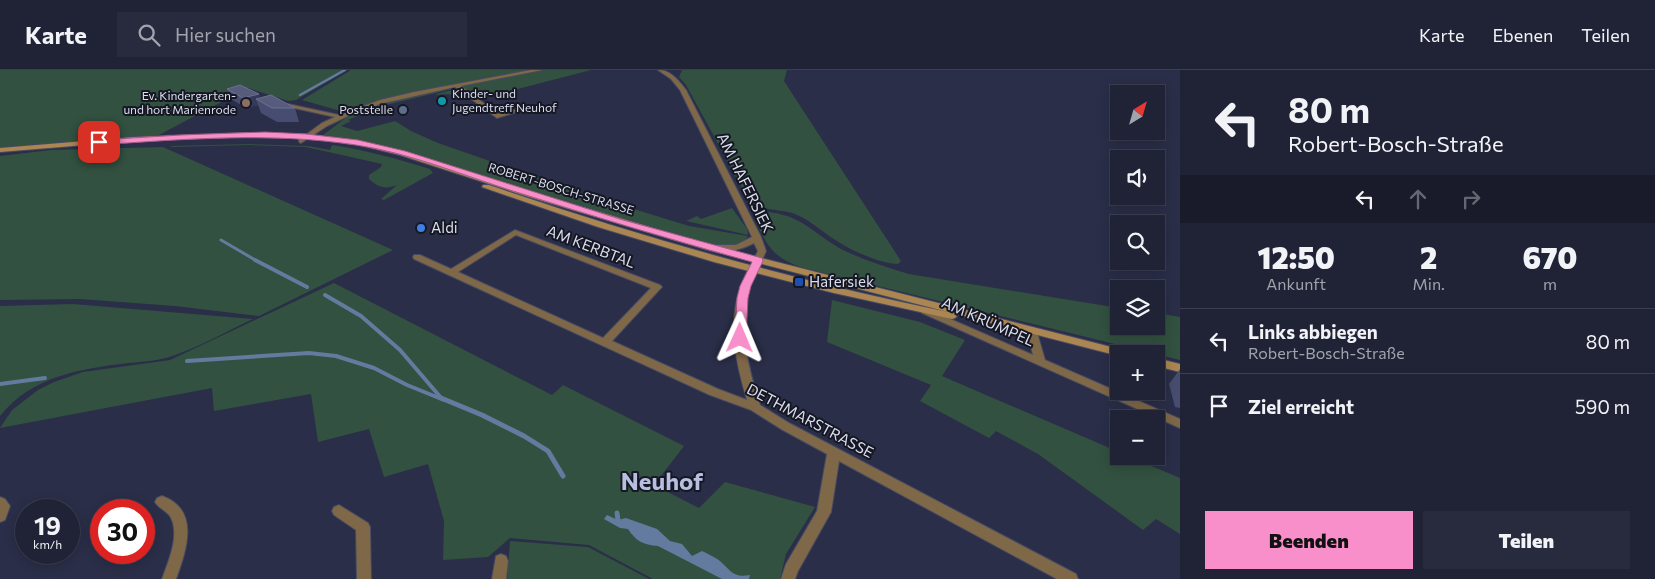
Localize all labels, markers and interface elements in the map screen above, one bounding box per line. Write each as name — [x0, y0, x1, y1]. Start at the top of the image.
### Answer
search box — [117, 12, 467, 57]
text: Karte — [25, 20, 87, 49]
icon: search — [135, 21, 163, 49]
text: Hier suchen — [175, 23, 276, 46]
text: Karte — [1419, 24, 1464, 46]
text: Ebenen — [1492, 24, 1553, 46]
text: Teilen — [1581, 24, 1630, 46]
north arrow — [1110, 85, 1165, 140]
map controls — [1110, 85, 1165, 465]
place label: Kinder- und Jugendtreff Neuhof — [452, 86, 557, 115]
text: 80 m — [1288, 87, 1370, 130]
place label: Ev. Kindergarten- und hort Marienrode — [123, 88, 236, 116]
icon: left — [1205, 90, 1270, 155]
marker: Kinder- und Jugendtreff Neuhof — [436, 95, 448, 107]
marker: Ev. Kindergarten- und hort Marienrode — [240, 97, 252, 109]
place label: Poststelle — [339, 102, 393, 116]
marker: Poststelle — [397, 104, 409, 116]
pin — [78, 121, 120, 163]
icon: arrive — [85, 128, 113, 156]
street label: AM HAFERSIEK — [714, 130, 778, 235]
text: Robert-Bosch-Straße — [1288, 130, 1504, 157]
button: sound — [1110, 150, 1165, 205]
street label: ROBERT-BOSCH-STRASSE — [487, 159, 636, 217]
icon: left — [1351, 185, 1379, 213]
icon: ahead — [1404, 185, 1432, 213]
icon: right — [1457, 185, 1485, 213]
button: search — [1110, 215, 1165, 270]
place label: Aldi — [431, 218, 458, 236]
street label: AM KERBTAL — [545, 221, 639, 271]
marker: Aldi — [415, 222, 427, 234]
text: 12:50 — [1258, 238, 1335, 275]
text: 2 — [1420, 238, 1437, 275]
text: 670 — [1522, 238, 1577, 275]
place label: Hafersiek — [809, 272, 874, 290]
text: Ankunft — [1266, 274, 1326, 293]
text: Min. — [1413, 274, 1445, 293]
text: m — [1543, 274, 1557, 293]
marker: Hafersiek — [793, 276, 805, 288]
button: layers — [1110, 280, 1165, 335]
street label: AM KRÜMPEL — [939, 293, 1038, 350]
position arrow — [713, 311, 765, 363]
text: Links abbiegen — [1248, 320, 1378, 343]
icon: left — [1205, 327, 1233, 355]
text: 80 m — [1586, 330, 1630, 353]
text: Robert-Bosch-Straße — [1248, 343, 1405, 362]
button: + — [1110, 345, 1165, 400]
street label: DETHMARSTRASSE — [744, 379, 877, 461]
icon: arrive — [1205, 392, 1233, 420]
text: Ziel erreicht — [1248, 395, 1354, 418]
text: 590 m — [1575, 395, 1630, 418]
button: − — [1110, 410, 1165, 465]
district label: Neuhof — [621, 466, 703, 495]
speed limit sign: 30 — [90, 499, 155, 564]
text: 19 — [34, 510, 61, 540]
button: Beenden — [1205, 511, 1413, 569]
button: Teilen — [1423, 511, 1630, 569]
text: km/h — [33, 537, 62, 551]

